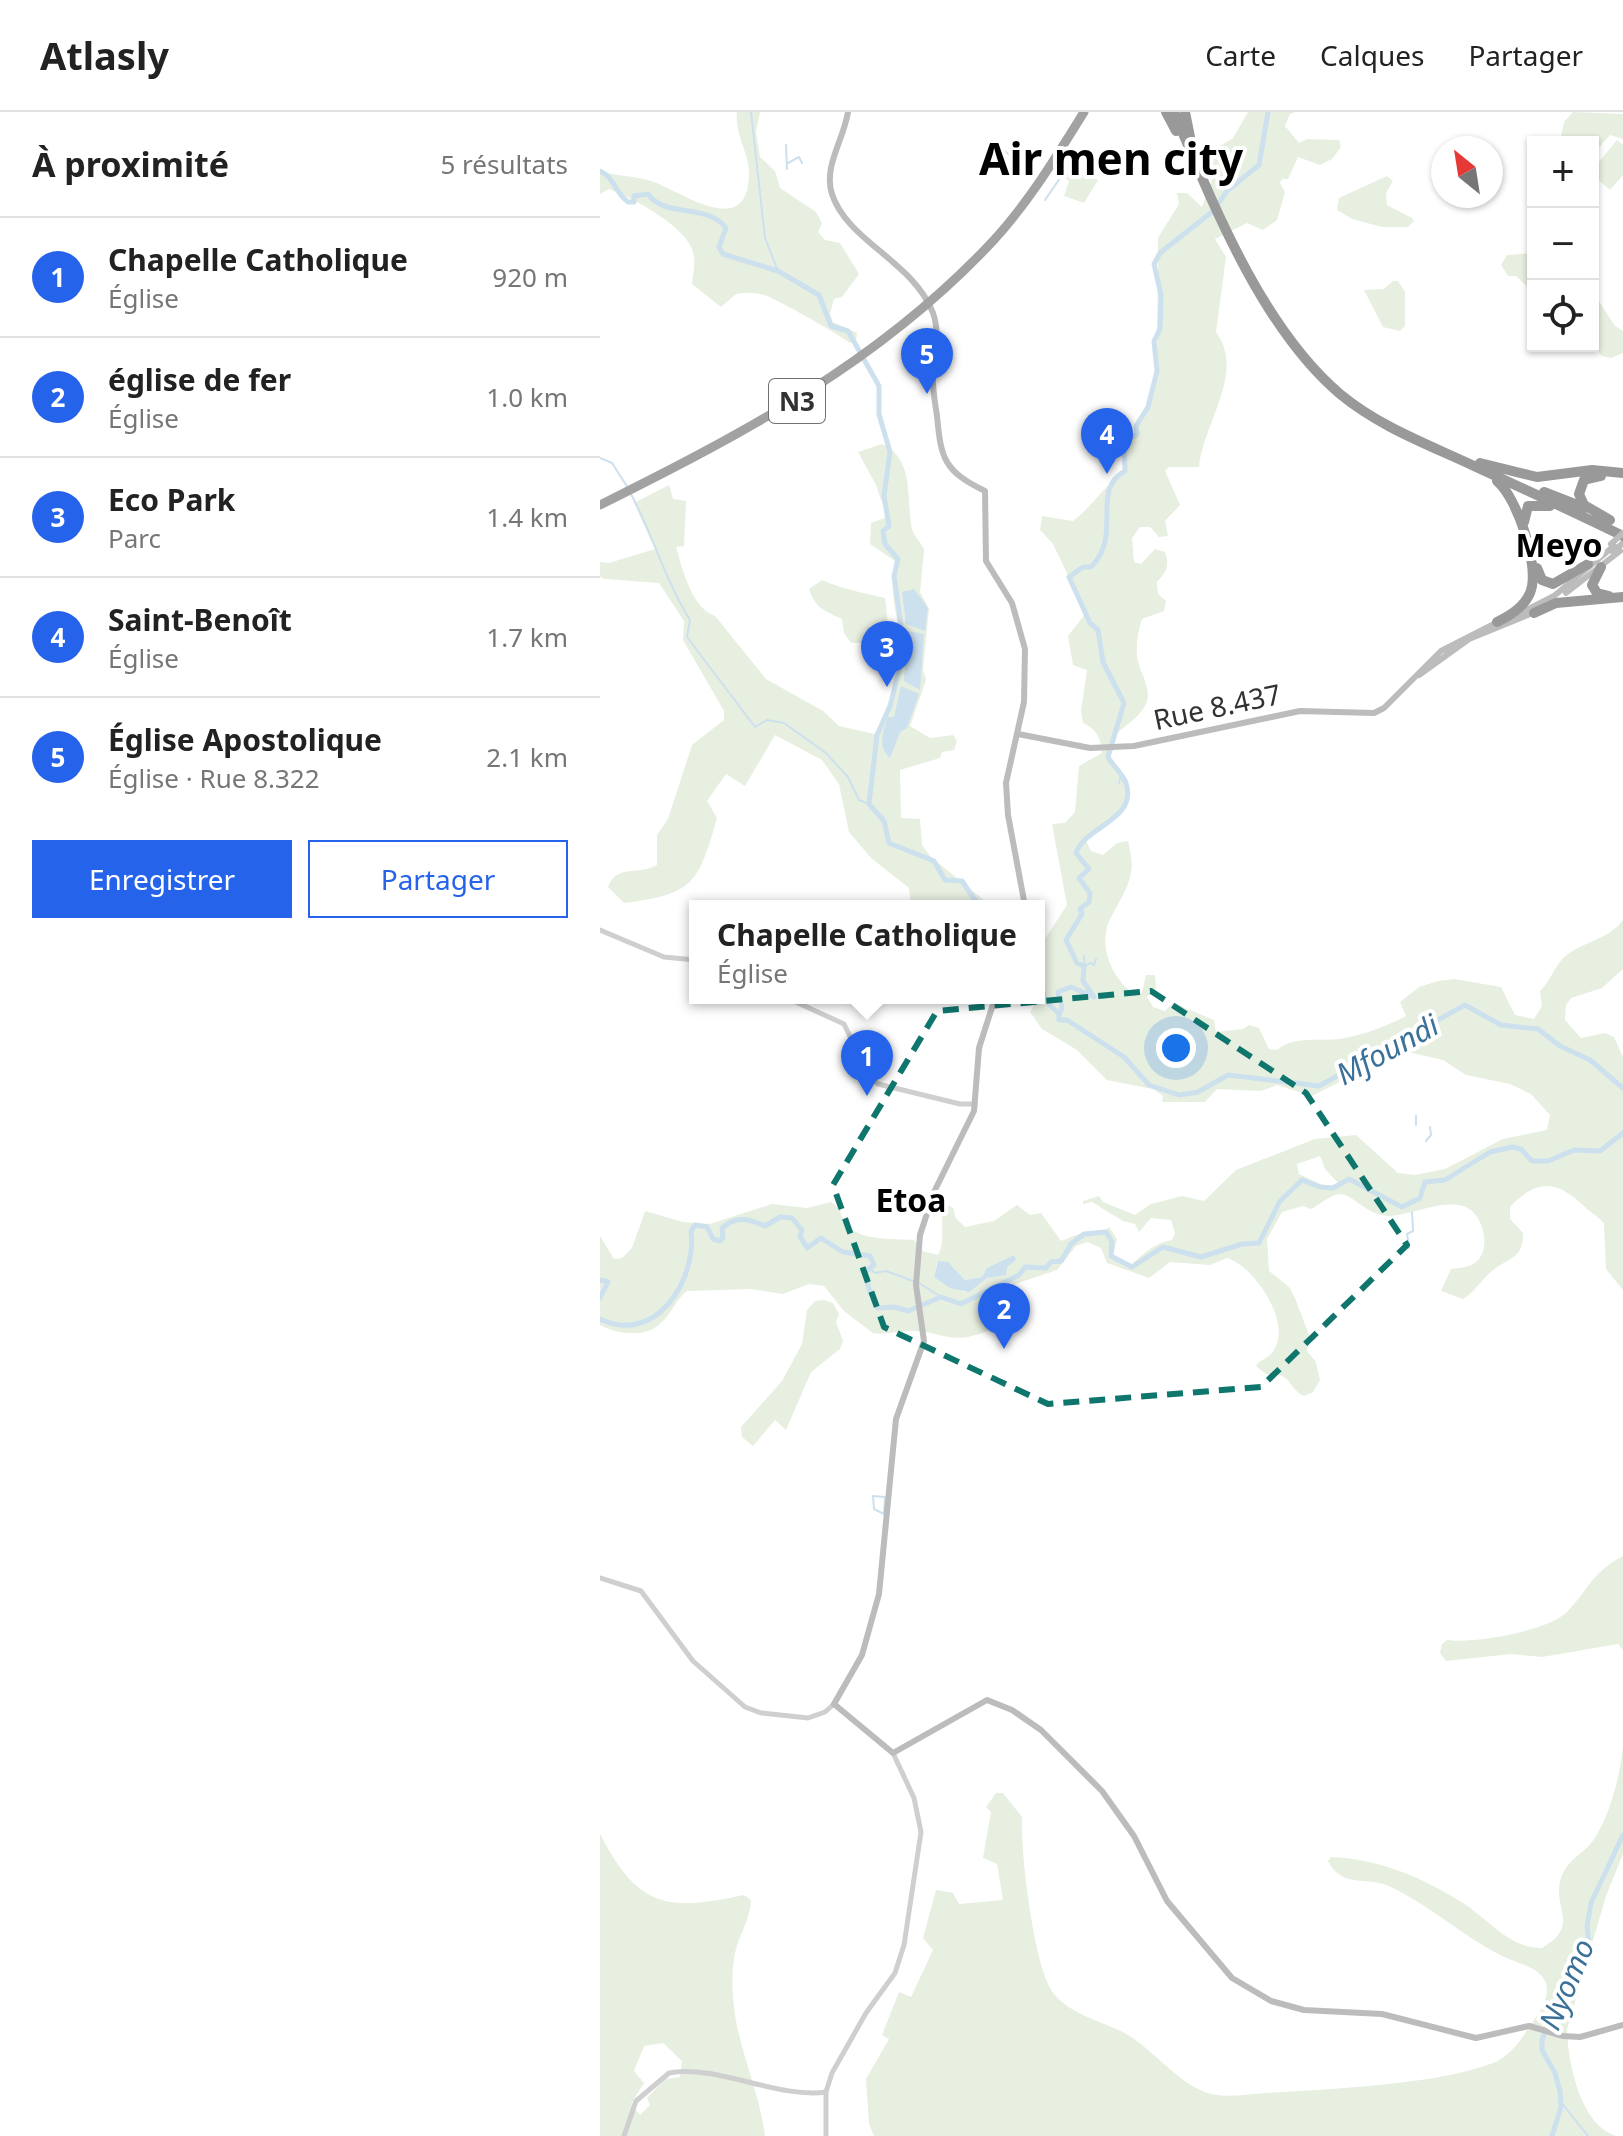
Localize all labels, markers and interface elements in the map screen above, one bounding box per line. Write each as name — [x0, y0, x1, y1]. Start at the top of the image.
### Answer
text: Atlasly — [40, 29, 169, 81]
text: Carte — [1205, 36, 1276, 74]
text: Calques — [1320, 36, 1424, 74]
text: Partager — [1468, 36, 1583, 74]
district label: Air men city — [979, 128, 1244, 188]
north arrow — [1431, 136, 1503, 208]
map controls — [1527, 136, 1599, 352]
button: + — [1527, 136, 1599, 208]
text: À proximité — [32, 141, 229, 187]
text: 5 résultats — [440, 146, 568, 182]
button: − — [1527, 208, 1599, 280]
text: Chapelle Catholique — [108, 239, 408, 280]
text: 1 — [51, 259, 65, 295]
text: 920 m — [492, 259, 568, 295]
text: Église — [108, 280, 179, 316]
button: locate — [1527, 280, 1599, 352]
pin: 5 — [901, 328, 953, 394]
text: église de fer — [108, 359, 291, 400]
text: 2 — [51, 379, 65, 415]
text: 1.0 km — [486, 379, 568, 415]
road number: N3 — [769, 379, 825, 423]
text: Église — [108, 400, 179, 436]
pin: 4 — [1081, 408, 1133, 474]
text: Eco Park — [108, 479, 235, 520]
text: 3 — [51, 499, 65, 535]
text: 1.4 km — [486, 499, 568, 535]
text: Parc — [108, 520, 161, 556]
district label: Meyo — [1516, 523, 1602, 566]
text: Saint-Benoît — [108, 599, 292, 640]
text: 4 — [51, 619, 65, 655]
text: 1.7 km — [486, 619, 568, 655]
pin: 3 — [861, 621, 913, 687]
text: Église — [108, 640, 179, 676]
street label: Rue 8.437 — [1150, 674, 1284, 738]
text: Église Apostolique — [108, 719, 382, 760]
text: 5 — [51, 739, 65, 775]
text: 2.1 km — [486, 739, 568, 775]
text: Église · Rue 8.322 — [108, 760, 320, 796]
button: Enregistrer — [32, 840, 292, 918]
button: Partager — [308, 840, 568, 918]
popup — [689, 900, 1045, 1004]
text: Chapelle Catholique — [717, 914, 1017, 955]
text: Église — [717, 955, 788, 991]
water label: Mfoundi — [1328, 1003, 1447, 1094]
your location — [1156, 1028, 1196, 1068]
pin: 1 — [841, 1030, 893, 1096]
district label: Etoa — [876, 1178, 946, 1221]
pin: 2 — [978, 1283, 1030, 1349]
water label: Nyomo — [1529, 1932, 1603, 2036]

